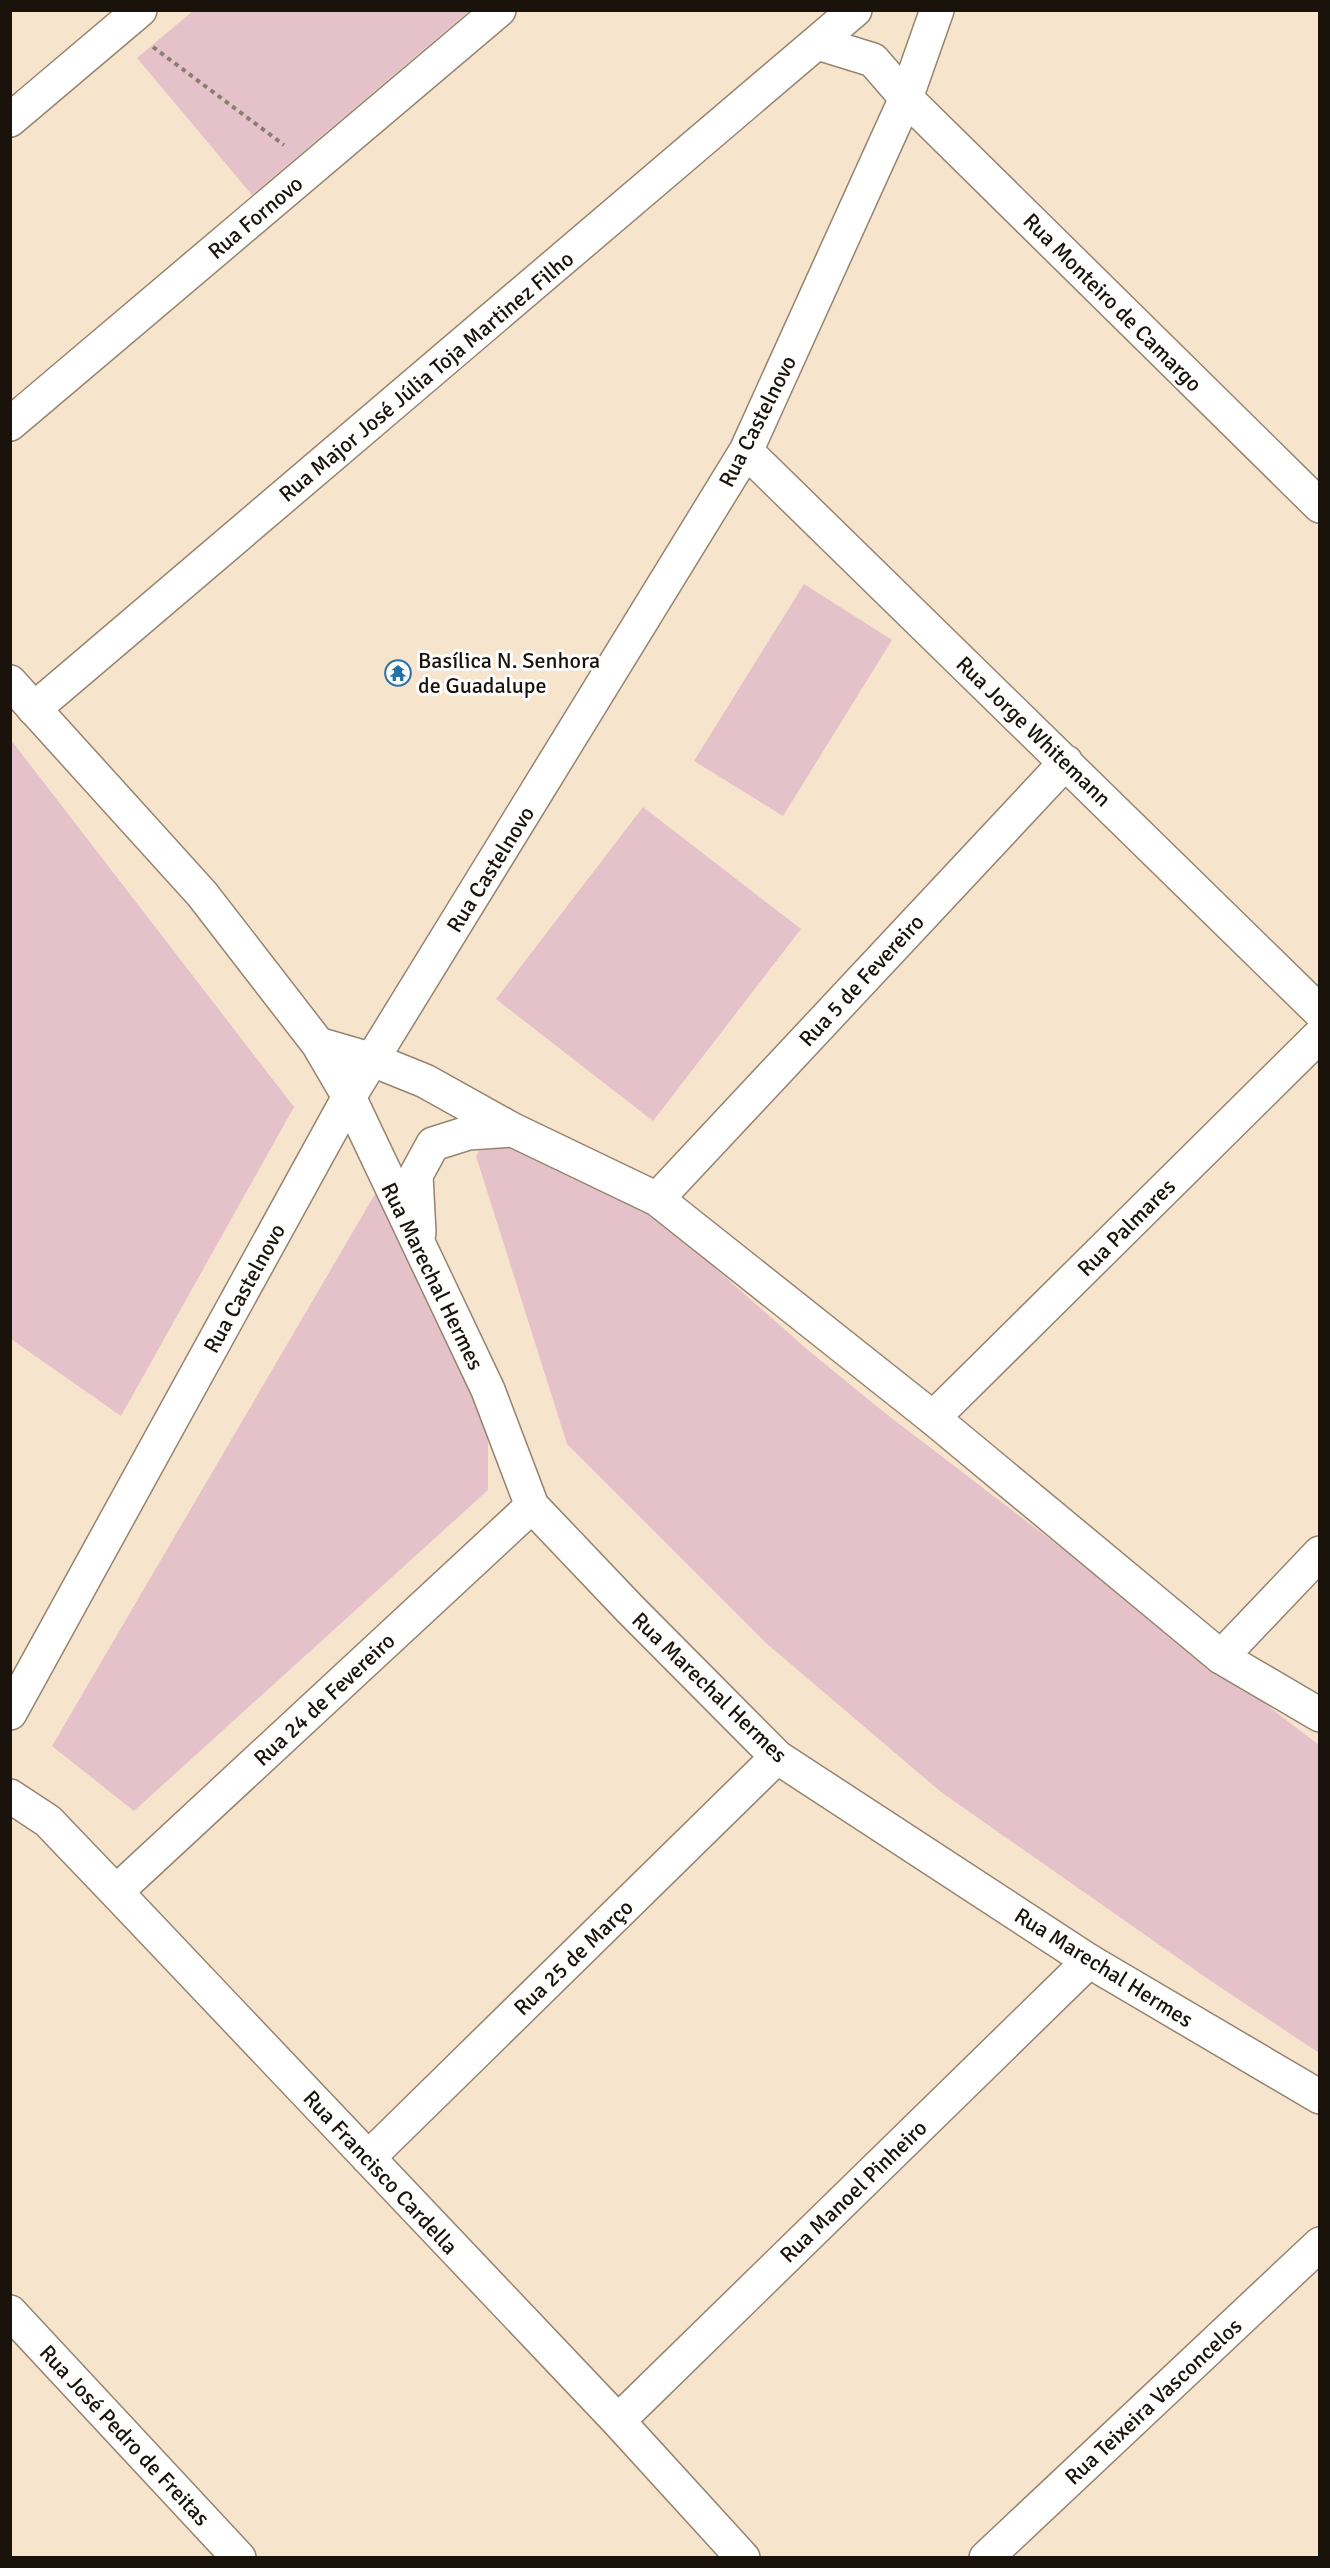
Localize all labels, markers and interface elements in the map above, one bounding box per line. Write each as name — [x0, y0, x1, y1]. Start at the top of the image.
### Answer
street label: Rua Fornovo — [202, 170, 308, 265]
street label: Rua Monteiro de Camargo — [1018, 207, 1208, 397]
street label: Rua Major José Júlia Toja Martinez Filho — [274, 245, 579, 508]
street label: Rua Castelnovo — [713, 351, 802, 492]
place label: Basílica N. Senhora de Guadalupe — [418, 647, 600, 699]
street label: Rua Jorge Whitemann — [950, 650, 1117, 812]
temple icon: Basílica N. Senhora de Guadalupe — [383, 658, 413, 688]
street label: Rua Castelnovo — [441, 801, 540, 937]
street label: Rua 5 de Fevereiro — [793, 909, 930, 1052]
street label: Rua Palmares — [1072, 1173, 1181, 1282]
street label: Rua Marechal Hermes — [375, 1178, 490, 1374]
street label: Rua Castelnovo — [198, 1219, 291, 1358]
street label: Rua Marechal Hermes — [626, 1606, 793, 1768]
street label: Rua 24 de Fevereiro — [248, 1627, 400, 1772]
street label: Rua 25 de Março — [508, 1894, 639, 2021]
street label: Rua Marechal Hermes — [1010, 1902, 1198, 2033]
street label: Rua Francisco Cardella — [298, 2085, 464, 2260]
street label: Rua Manoel Pinheiro — [774, 2114, 932, 2268]
street label: Rua Teixeira Vasconcelos — [1059, 2312, 1247, 2490]
street label: Rua José Pedro de Freitas — [34, 2339, 216, 2531]

